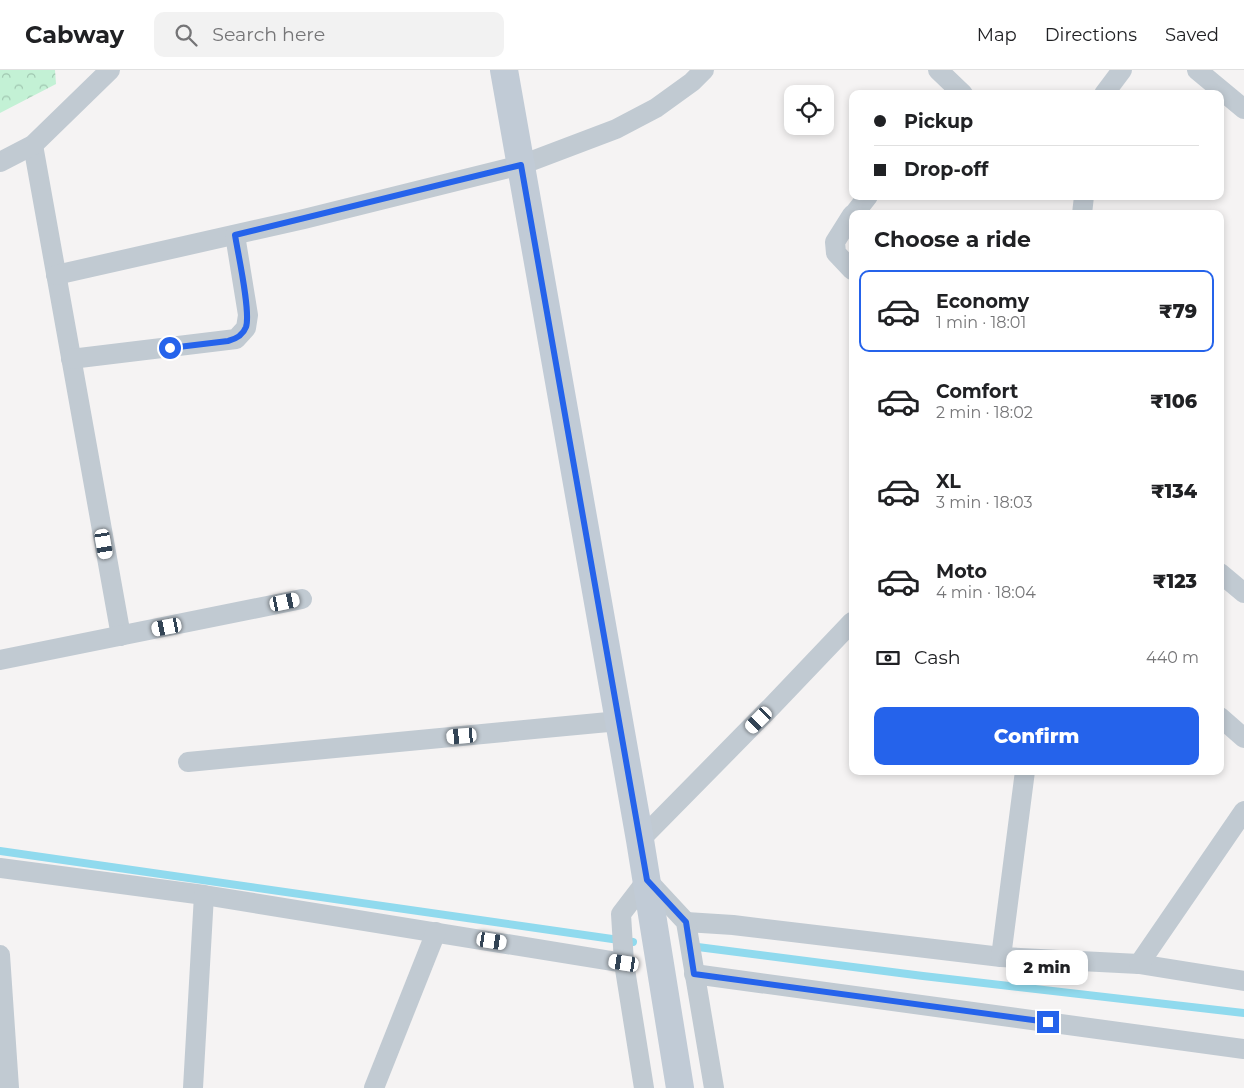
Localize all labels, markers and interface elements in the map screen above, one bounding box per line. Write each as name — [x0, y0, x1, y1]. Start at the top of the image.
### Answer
search box — [154, 12, 504, 57]
text: Cabway — [25, 20, 124, 49]
icon: search — [172, 21, 200, 49]
text: Search here — [212, 23, 325, 46]
text: Map — [977, 24, 1017, 46]
text: Directions — [1045, 24, 1137, 46]
text: Saved — [1165, 24, 1219, 46]
map controls — [784, 85, 834, 135]
button: locate — [784, 85, 834, 135]
text: Pickup — [904, 110, 973, 133]
text: Drop-off — [904, 158, 988, 181]
text: Choose a ride — [874, 226, 1031, 253]
icon: car — [876, 289, 921, 334]
text: Economy — [936, 290, 1029, 313]
text: ₹79 — [1159, 300, 1197, 323]
text: 1 min · 18:01 — [936, 313, 1026, 332]
route start — [159, 337, 181, 359]
icon: car — [876, 379, 921, 424]
text: Comfort — [936, 380, 1018, 403]
text: ₹106 — [1150, 390, 1197, 413]
text: 2 min · 18:02 — [936, 403, 1033, 422]
icon: car — [876, 469, 921, 514]
text: XL — [936, 470, 961, 493]
text: ₹134 — [1151, 480, 1197, 503]
text: 3 min · 18:03 — [936, 493, 1033, 512]
car — [94, 528, 113, 560]
icon: car — [876, 559, 921, 604]
text: Moto — [936, 560, 987, 583]
text: ₹123 — [1153, 570, 1197, 593]
text: 4 min · 18:04 — [936, 583, 1036, 602]
car — [268, 592, 301, 612]
car — [150, 617, 183, 637]
icon: cash — [874, 644, 902, 672]
text: Cash — [914, 646, 961, 669]
text: 440 m — [1146, 648, 1199, 667]
car — [743, 704, 774, 736]
button: Confirm — [874, 707, 1199, 765]
car — [446, 727, 477, 745]
car — [476, 931, 507, 951]
callout: 2 min — [1007, 950, 1089, 984]
car — [608, 953, 639, 973]
text: 2 min — [1023, 958, 1071, 977]
route end — [1037, 1011, 1059, 1033]

